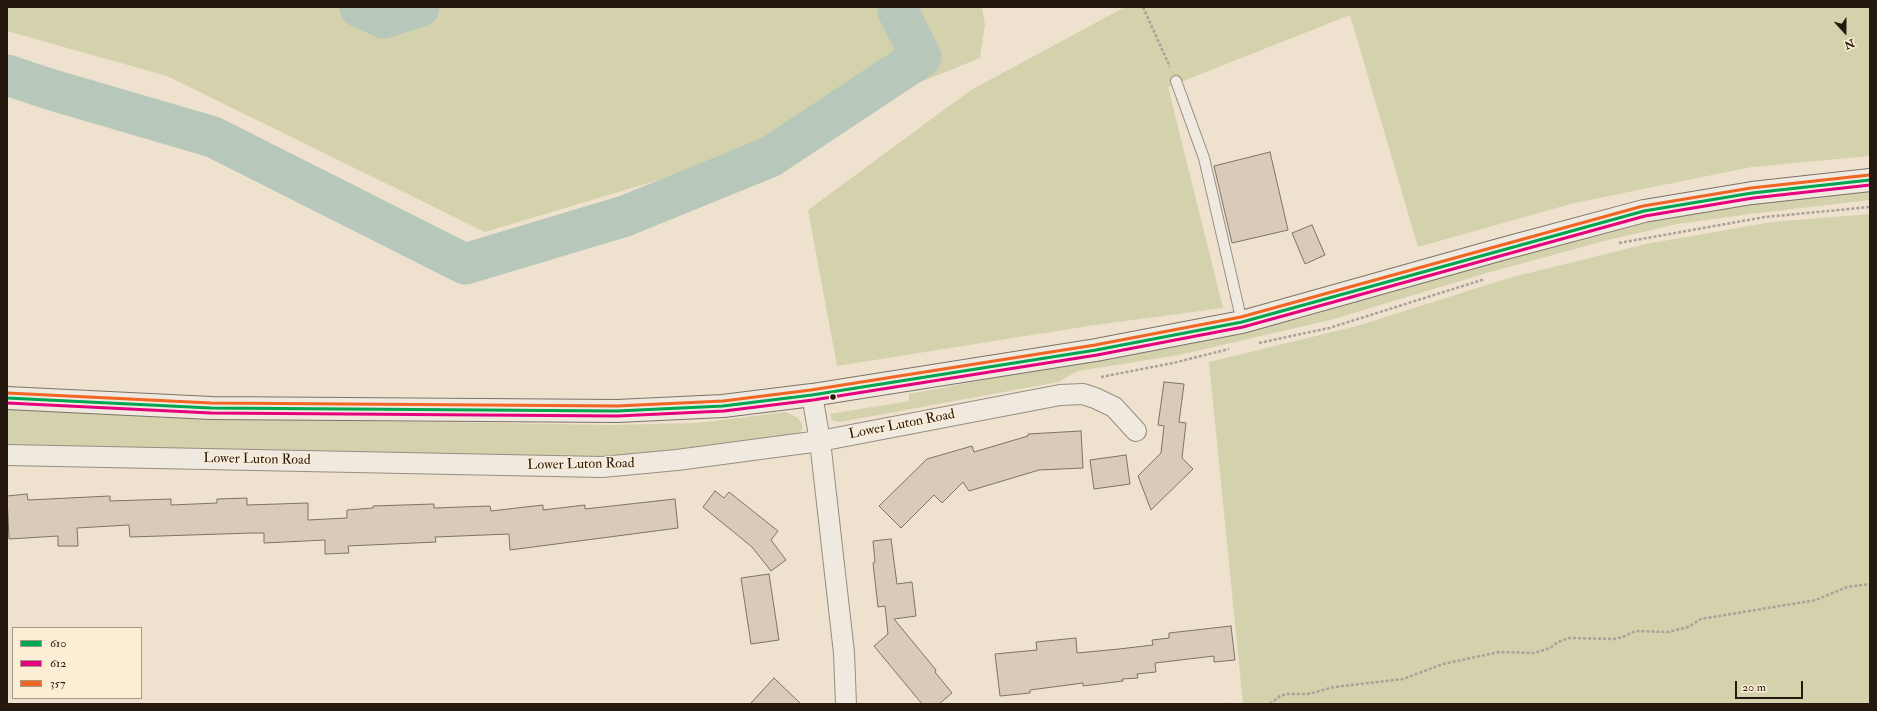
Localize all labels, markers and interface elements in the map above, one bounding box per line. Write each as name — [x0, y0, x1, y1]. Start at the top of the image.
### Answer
north arrow — [1825, 12, 1865, 52]
text: N — [1843, 36, 1856, 52]
unlabelled marker — [828, 392, 838, 402]
street label: Lower Luton Road — [848, 407, 956, 443]
street label: Lower Luton Road — [203, 451, 311, 469]
street label: Lower Luton Road — [527, 456, 635, 474]
legend — [12, 627, 142, 699]
text: 610 — [50, 636, 66, 651]
text: 612 — [50, 656, 66, 671]
scale bar — [1737, 673, 1805, 699]
text: 357 — [50, 676, 65, 691]
text: 20 m — [1742, 680, 1766, 695]

